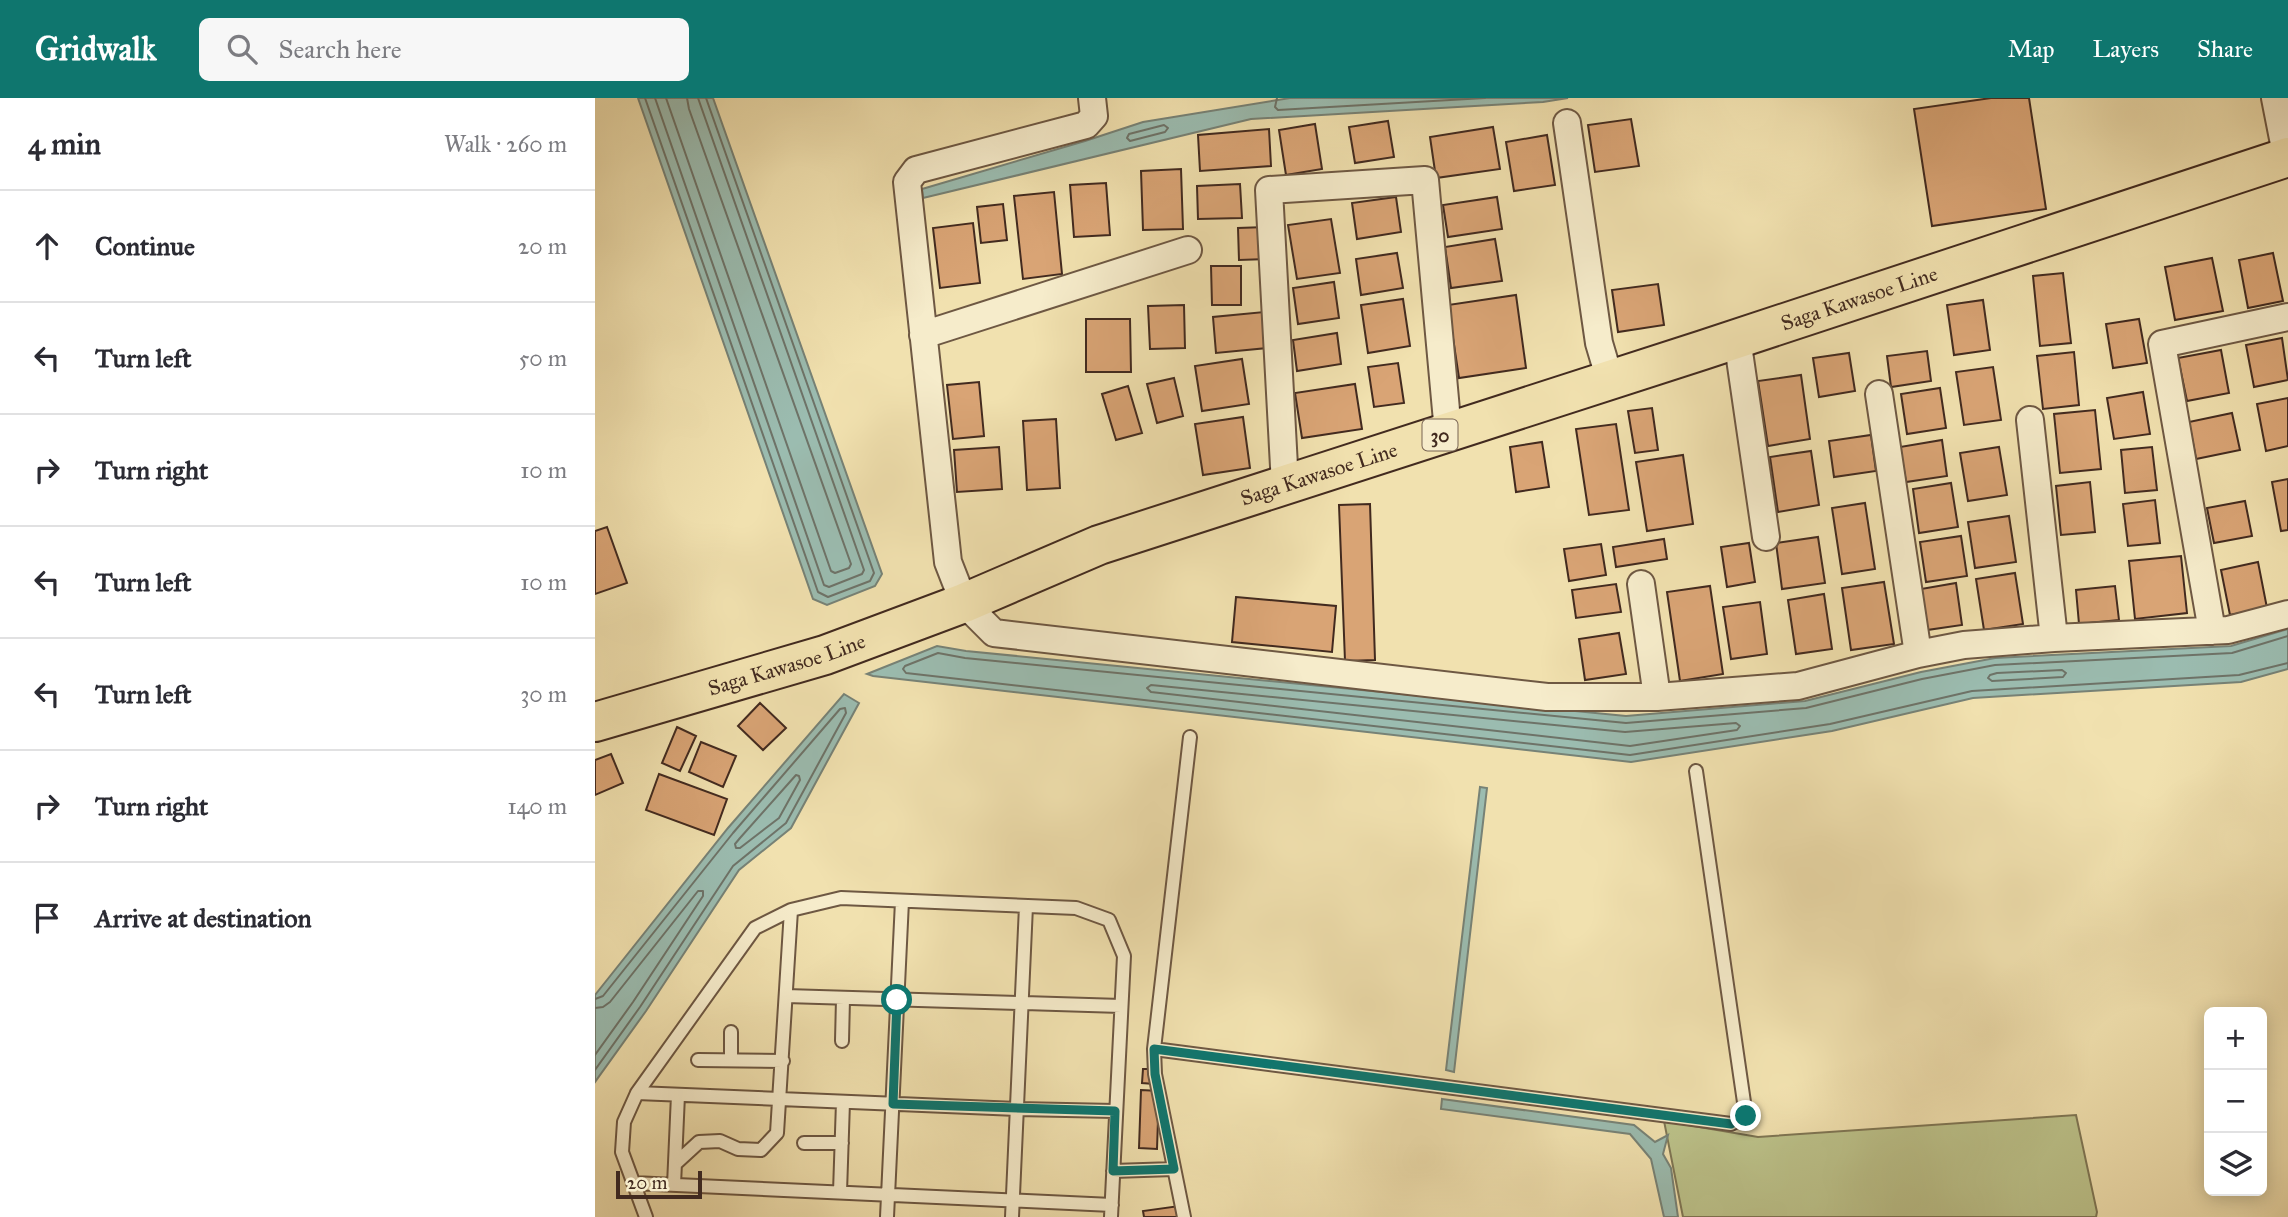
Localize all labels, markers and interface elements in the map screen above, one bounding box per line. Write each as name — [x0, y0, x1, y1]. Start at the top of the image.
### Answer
search box — [199, 18, 689, 81]
text: Gridwalk — [35, 29, 157, 69]
icon: search — [223, 30, 261, 68]
text: Search here — [279, 33, 402, 65]
text: Map — [2008, 34, 2055, 64]
text: Layers — [2093, 34, 2159, 64]
text: Share — [2197, 34, 2253, 64]
text: 4 min — [28, 126, 101, 162]
text: Walk · 260 m — [444, 130, 567, 158]
icon: ahead — [28, 227, 66, 265]
text: Continue — [95, 230, 195, 262]
text: 20 m — [518, 232, 567, 260]
street label: Saga Kawasoe Line — [1777, 260, 1941, 336]
icon: left — [28, 339, 66, 377]
text: Turn left — [95, 342, 191, 374]
text: 50 m — [519, 344, 567, 372]
road number: 30 — [1423, 420, 1457, 450]
street label: Saga Kawasoe Line — [1237, 436, 1401, 511]
icon: right — [28, 451, 66, 489]
text: Turn right — [95, 454, 208, 486]
text: 10 m — [520, 456, 567, 484]
icon: left — [28, 563, 66, 601]
text: Turn left — [95, 566, 191, 598]
text: 10 m — [520, 568, 567, 596]
street label: Saga Kawasoe Line — [705, 628, 869, 701]
icon: left — [28, 675, 66, 713]
text: Turn left — [95, 678, 191, 710]
text: 30 m — [520, 680, 567, 708]
icon: right — [28, 787, 66, 825]
text: Turn right — [95, 790, 208, 822]
text: 140 m — [507, 792, 567, 820]
icon: arrive — [28, 899, 66, 937]
text: Arrive at destination — [95, 902, 312, 934]
route start — [881, 984, 912, 1015]
map controls — [2204, 1007, 2267, 1196]
button: + — [2204, 1007, 2267, 1070]
button: − — [2204, 1070, 2267, 1133]
route end — [1730, 1100, 1761, 1131]
button: layers — [2204, 1133, 2267, 1196]
scale bar — [616, 1168, 702, 1200]
text: 20 m — [627, 1171, 668, 1194]

